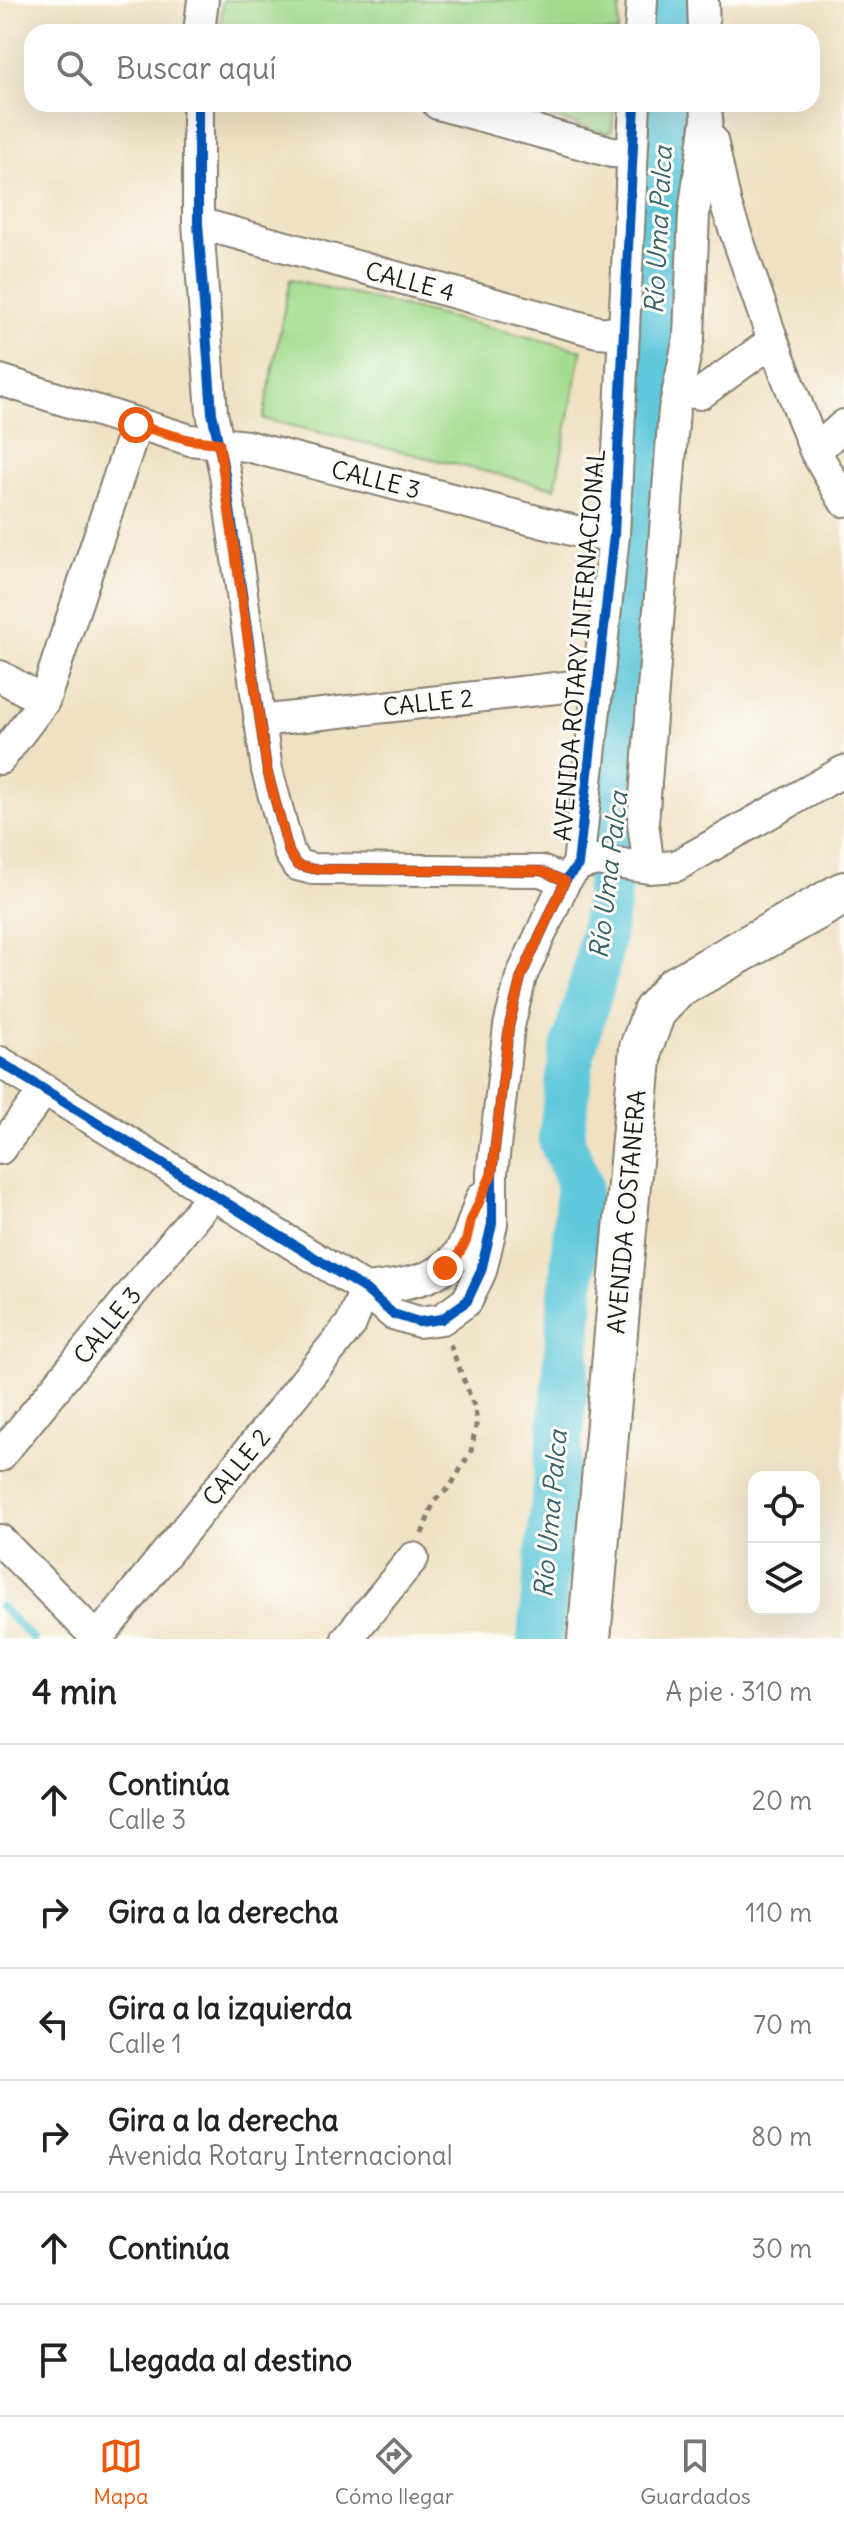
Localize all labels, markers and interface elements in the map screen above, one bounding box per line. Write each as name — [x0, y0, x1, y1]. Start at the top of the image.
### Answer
search box — [24, 24, 820, 112]
icon: search — [52, 46, 96, 90]
text: Buscar aquí — [116, 49, 276, 87]
water label: Río Uma Palca — [637, 144, 679, 315]
street label: CALLE 4 — [362, 255, 458, 307]
route start — [118, 407, 154, 443]
street label: AVENIDA ROTARY INTERNACIONAL — [547, 448, 611, 842]
street label: CALLE 3 — [328, 453, 424, 505]
street label: CALLE 2 — [382, 682, 474, 722]
water label: Río Uma Palca — [581, 788, 635, 960]
street label: AVENIDA COSTANERA — [600, 1089, 652, 1335]
route end — [427, 1250, 463, 1286]
street label: CALLE 3 — [67, 1280, 147, 1370]
street label: CALLE 2 — [196, 1422, 276, 1512]
water label: Río Uma Palca — [526, 1428, 574, 1599]
map controls — [748, 1471, 820, 1615]
button: locate — [748, 1471, 820, 1543]
button: layers — [748, 1543, 820, 1615]
text: 4 min — [32, 1670, 117, 1713]
text: A pie · 310 m — [665, 1675, 812, 1708]
text: Continúa — [108, 1765, 230, 1803]
icon: ahead — [32, 1778, 76, 1822]
text: 20 m — [752, 1784, 812, 1817]
text: Calle 3 — [108, 1803, 186, 1836]
icon: right — [32, 1890, 76, 1934]
text: Gira a la derecha — [108, 1893, 339, 1931]
text: 110 m — [745, 1896, 812, 1929]
text: Gira a la izquierda — [108, 1989, 352, 2027]
icon: left — [32, 2002, 76, 2046]
text: 70 m — [753, 2008, 812, 2041]
text: Calle 1 — [108, 2027, 182, 2060]
text: Gira a la derecha — [108, 2101, 339, 2139]
icon: right — [32, 2114, 76, 2158]
text: 80 m — [751, 2120, 812, 2153]
text: Avenida Rotary Internacional — [108, 2139, 453, 2172]
icon: ahead — [32, 2226, 76, 2270]
text: Continúa — [108, 2229, 230, 2267]
text: 30 m — [751, 2232, 812, 2265]
icon: arrive — [32, 2338, 76, 2382]
text: Llegada al destino — [108, 2341, 352, 2379]
tab: Mapa — [93, 2434, 149, 2510]
tab: Cómo llegar — [335, 2434, 454, 2510]
tab: Guardados — [640, 2434, 751, 2510]

